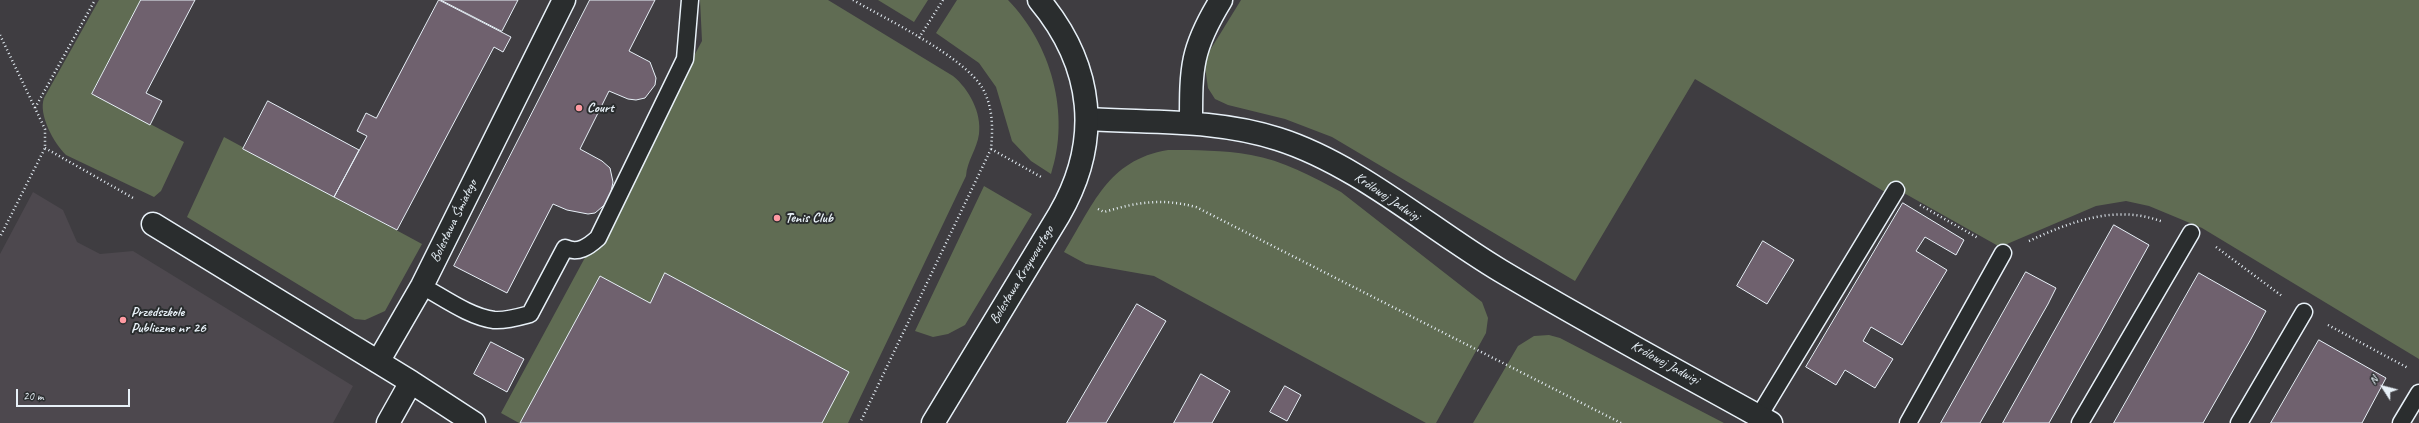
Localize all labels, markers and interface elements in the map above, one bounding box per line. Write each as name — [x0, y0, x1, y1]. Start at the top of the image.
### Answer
place label: Court — [587, 100, 614, 116]
marker: Court — [574, 103, 584, 113]
street label: Królowej Jadwigi — [1351, 169, 1423, 225]
street label: Bolesława Śmiałego — [427, 177, 481, 265]
place label: Tenis Club — [785, 210, 833, 226]
marker: Tenis Club — [772, 213, 782, 223]
street label: Bolesława Krzywoustego — [986, 223, 1058, 327]
place label: Przedszkole Publiczne nr 26 — [131, 304, 206, 336]
marker: Przedszkole Publiczne nr 26 — [118, 315, 128, 325]
street label: Królowej Jadwigi — [1628, 337, 1702, 389]
north arrow — [2363, 367, 2403, 407]
text: N — [2366, 373, 2381, 387]
scale bar — [18, 381, 132, 407]
text: 20 m — [23, 388, 43, 404]

